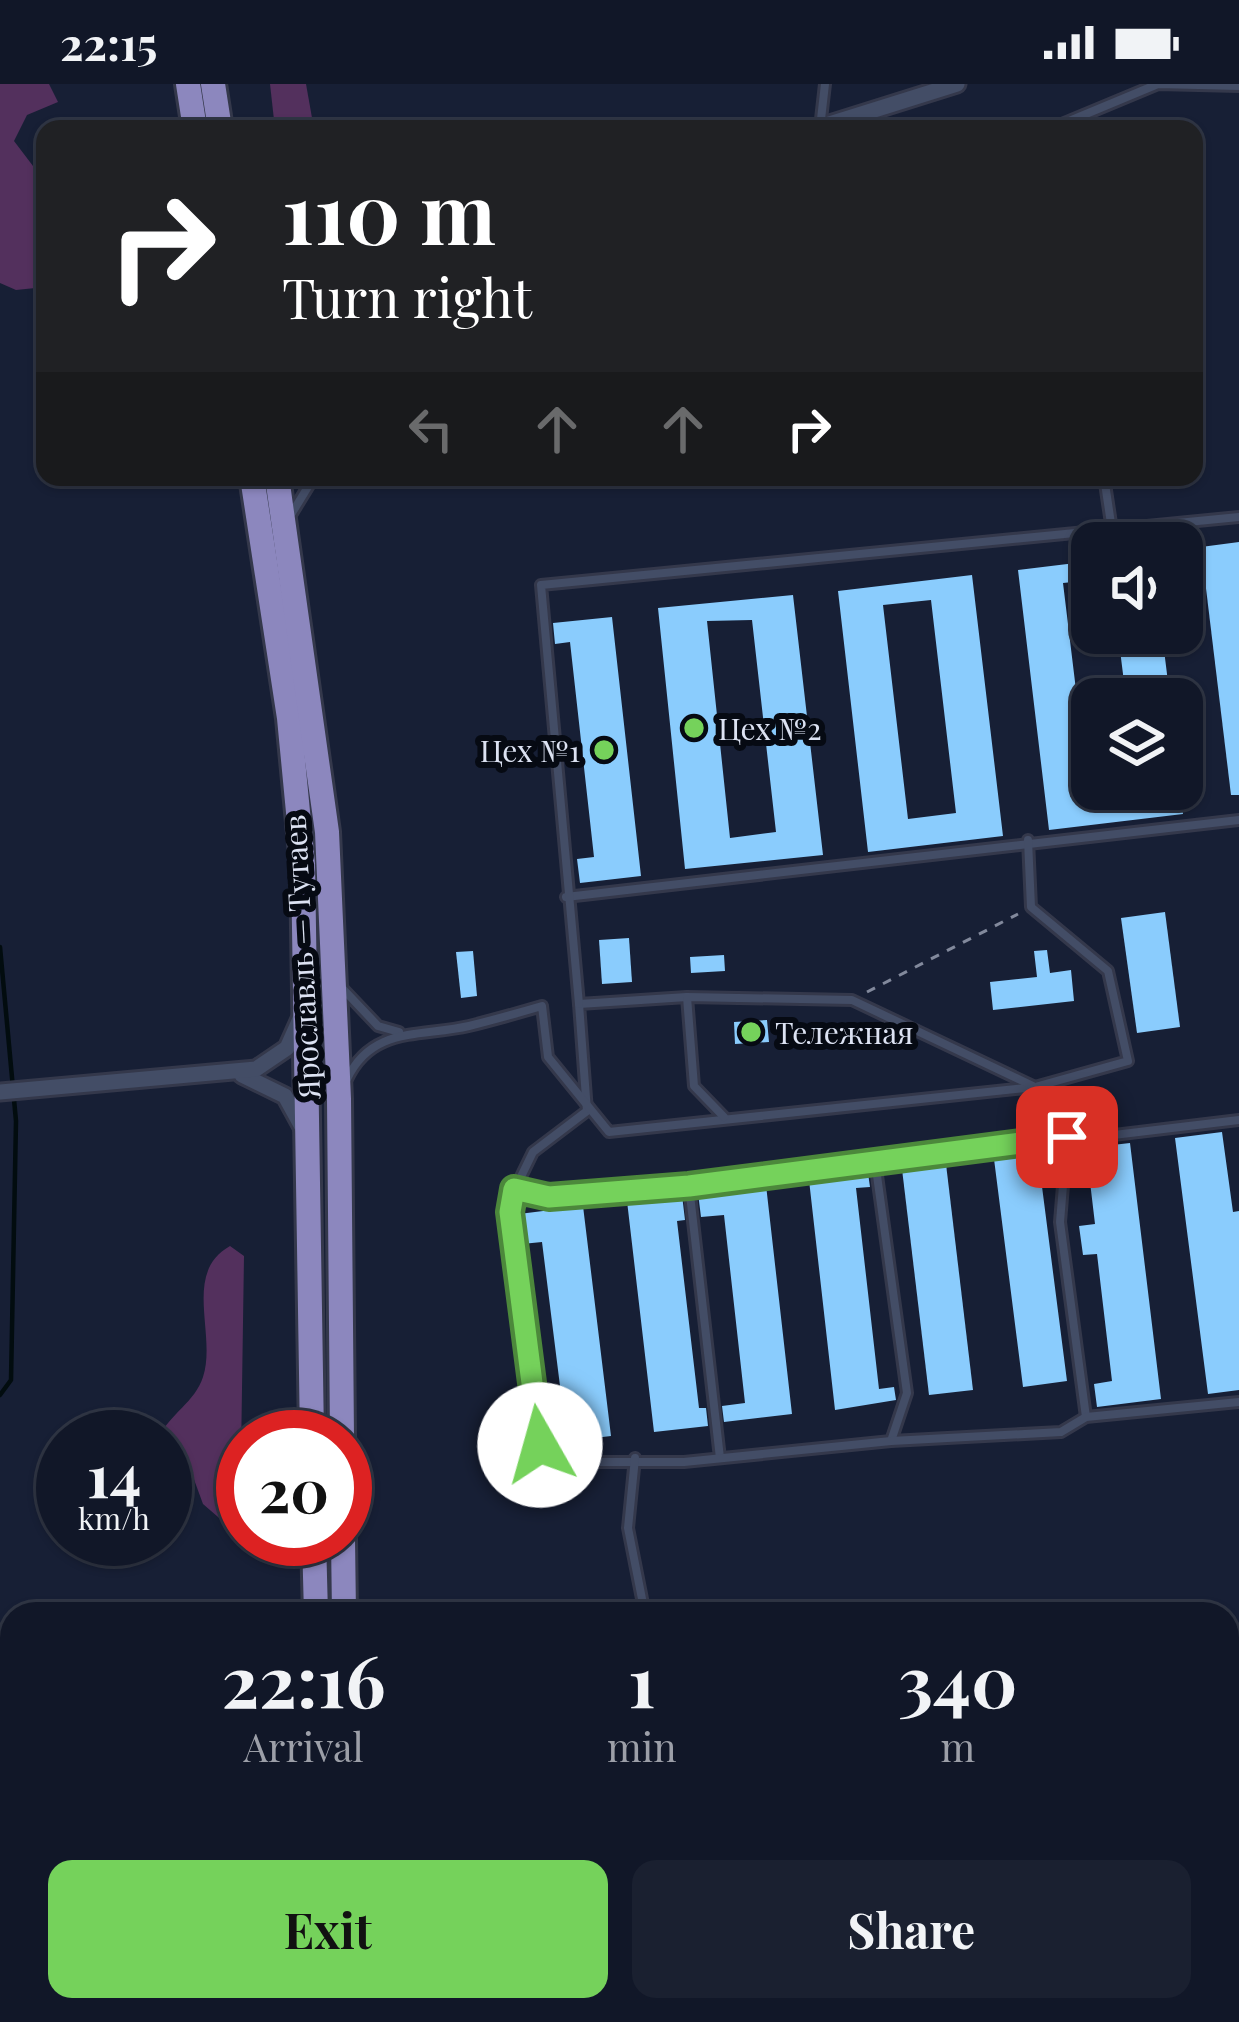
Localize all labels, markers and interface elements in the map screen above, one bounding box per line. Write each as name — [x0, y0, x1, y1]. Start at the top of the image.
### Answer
text: 22:15 — [60, 12, 158, 72]
text: 110 m — [282, 154, 496, 266]
icon: right — [84, 168, 240, 324]
text: Turn right — [282, 261, 532, 333]
icon: left — [398, 396, 464, 462]
icon: ahead — [524, 396, 590, 462]
icon: ahead — [650, 396, 716, 462]
icon: right — [776, 396, 842, 462]
map controls — [1071, 522, 1203, 810]
button: sound — [1071, 522, 1203, 654]
button: layers — [1071, 678, 1203, 810]
place label: Цех №2 — [718, 708, 822, 748]
marker: Цех №2 — [681, 715, 707, 741]
place label: Цех №1 — [480, 730, 580, 770]
marker: Цех №1 — [591, 737, 617, 763]
street label: Ярославль — Тутаев — [274, 814, 328, 1101]
place label: Тележная — [775, 1012, 913, 1052]
marker: Тележная — [738, 1019, 764, 1045]
pin — [1016, 1086, 1118, 1188]
icon: arrive — [1034, 1104, 1100, 1170]
position arrow — [477, 1382, 603, 1508]
speed limit sign: 20 — [216, 1410, 372, 1566]
text: 14 — [87, 1433, 141, 1513]
text: km/h — [78, 1498, 150, 1538]
text: 22:16 — [221, 1630, 386, 1726]
text: 1 — [628, 1630, 656, 1726]
text: 340 — [898, 1630, 1018, 1726]
text: Arrival — [243, 1720, 364, 1772]
text: min — [607, 1720, 676, 1772]
text: m — [940, 1720, 975, 1772]
button: Exit — [48, 1860, 608, 1998]
button: Share — [632, 1860, 1191, 1998]

